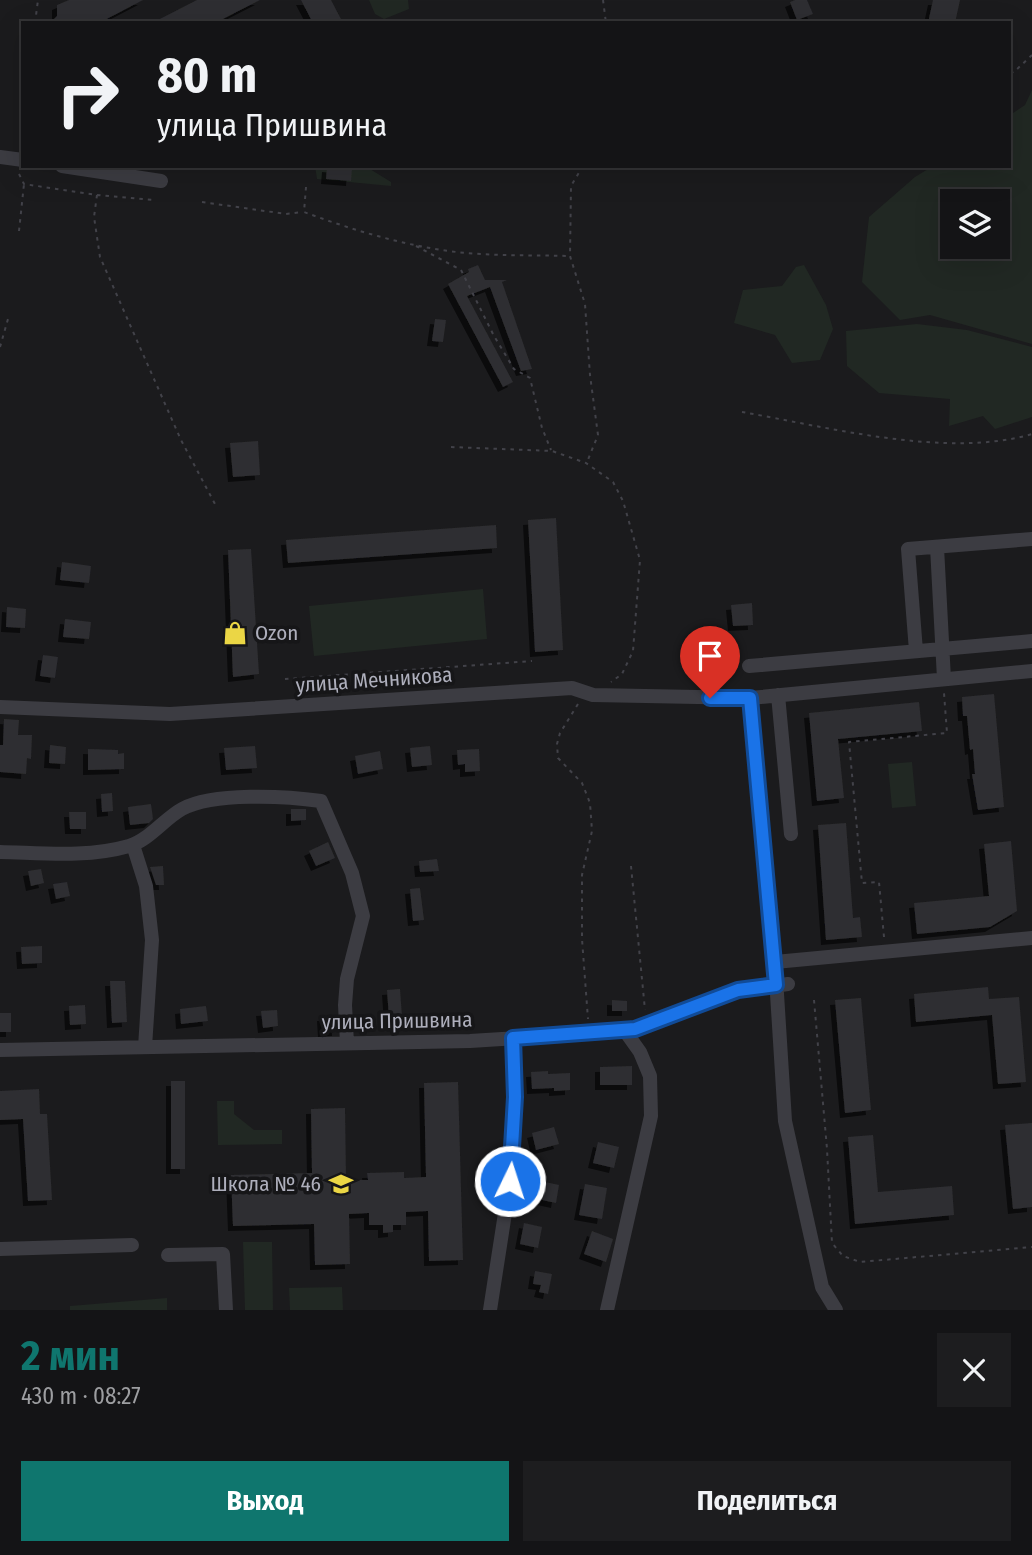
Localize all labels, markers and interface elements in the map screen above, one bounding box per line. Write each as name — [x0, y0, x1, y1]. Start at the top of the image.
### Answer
text: 80 m — [157, 46, 257, 105]
icon: right — [42, 49, 133, 140]
text: улица Пришвина — [157, 106, 387, 144]
map controls — [940, 189, 1010, 259]
button: layers — [940, 189, 1010, 259]
shop icon: Ozon — [221, 619, 249, 647]
place label: Ozon — [255, 620, 298, 646]
pin — [680, 626, 740, 698]
icon: arrive — [691, 637, 729, 675]
street label: улица Мечникова — [295, 662, 453, 698]
street label: улица Пришвина — [321, 1007, 473, 1035]
position arrow — [473, 1144, 547, 1218]
school or university icon: Школа № 46 — [327, 1170, 355, 1198]
place label: Школа № 46 — [211, 1171, 321, 1197]
text: 2 мин — [21, 1331, 120, 1381]
button: close — [937, 1333, 1011, 1407]
text: 430 m · 08:27 — [21, 1382, 141, 1410]
button: Выход — [21, 1461, 509, 1541]
button: Поделиться — [523, 1461, 1011, 1541]

